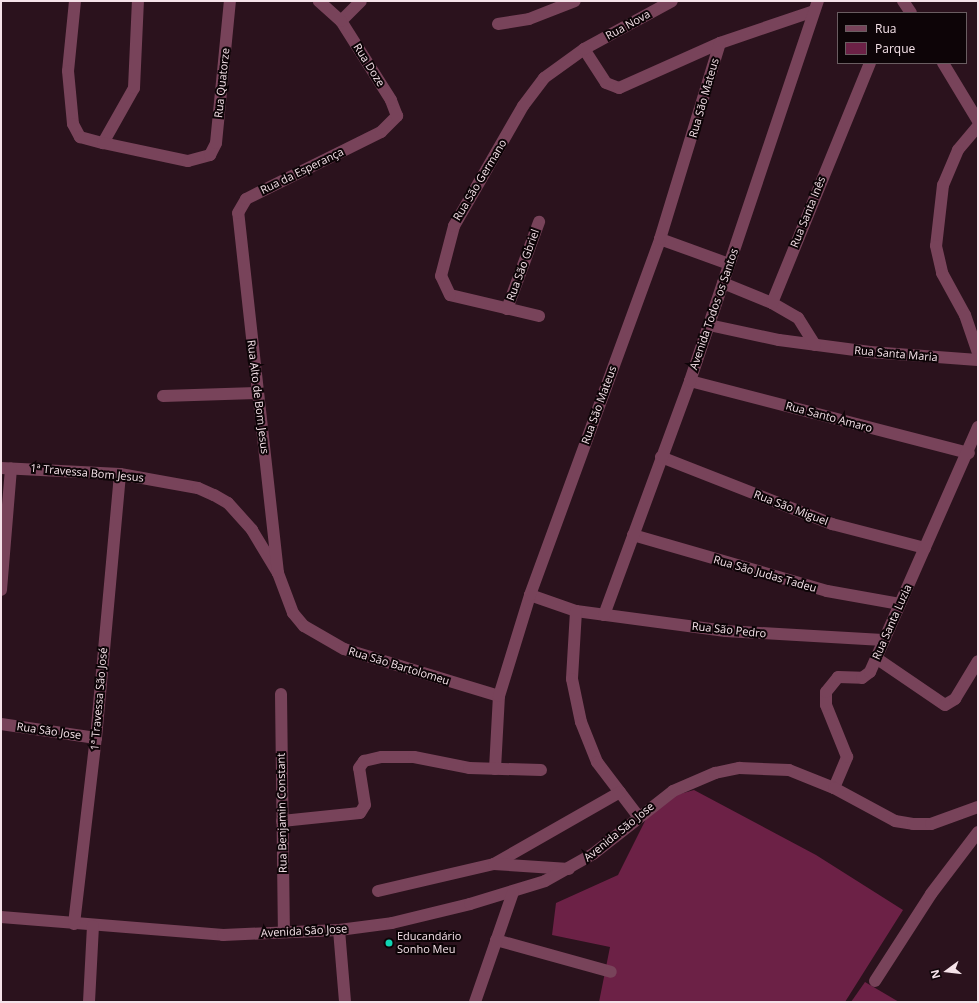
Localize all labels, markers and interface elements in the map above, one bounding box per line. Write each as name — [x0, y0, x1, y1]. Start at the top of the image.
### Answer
street label: Rua Nova — [603, 7, 653, 43]
legend — [837, 12, 967, 64]
text: Rua — [875, 20, 896, 37]
text: Parque — [875, 40, 915, 57]
street label: Rua Doze — [351, 41, 387, 89]
street label: Rua Quatorze — [212, 47, 232, 119]
street label: Rua São Mateus — [686, 57, 722, 139]
street label: Rua São Germano — [451, 137, 509, 223]
street label: Rua da Esperança — [258, 145, 346, 197]
street label: Rua Santa Inês — [788, 175, 828, 249]
street label: Rua São Gbriel — [504, 227, 542, 303]
street label: Avenida Todos os Santos — [687, 247, 741, 371]
street label: Rua Alto de Bom Jesus — [244, 339, 272, 455]
street label: Rua Santa Maria — [854, 344, 938, 364]
street label: Rua São Mateus — [579, 364, 619, 446]
street label: Rua Santo Amaro — [784, 399, 874, 435]
street label: 1ª Travessa Bom Jesus — [30, 461, 144, 485]
street label: Rua São Miguel — [752, 488, 830, 528]
street label: Rua São Judas Tadeu — [712, 553, 818, 595]
street label: Rua Santa Luzia — [870, 582, 914, 662]
street label: Rua São Pedro — [691, 620, 767, 640]
street label: Rua São Bartolomeu — [347, 644, 451, 688]
street label: 1ª Travessa São José — [88, 647, 110, 751]
street label: Rua São Jose — [16, 720, 82, 742]
street label: Rua Benjamin Constant — [274, 753, 290, 873]
street label: Avenida São Jose — [581, 800, 657, 864]
street label: Avenida São Jose — [260, 922, 348, 940]
place label: Educandário Sonho Meu — [397, 930, 461, 956]
marker: Educandário Sonho Meu — [384, 938, 394, 948]
north arrow — [927, 951, 967, 991]
text: N — [927, 968, 943, 981]

